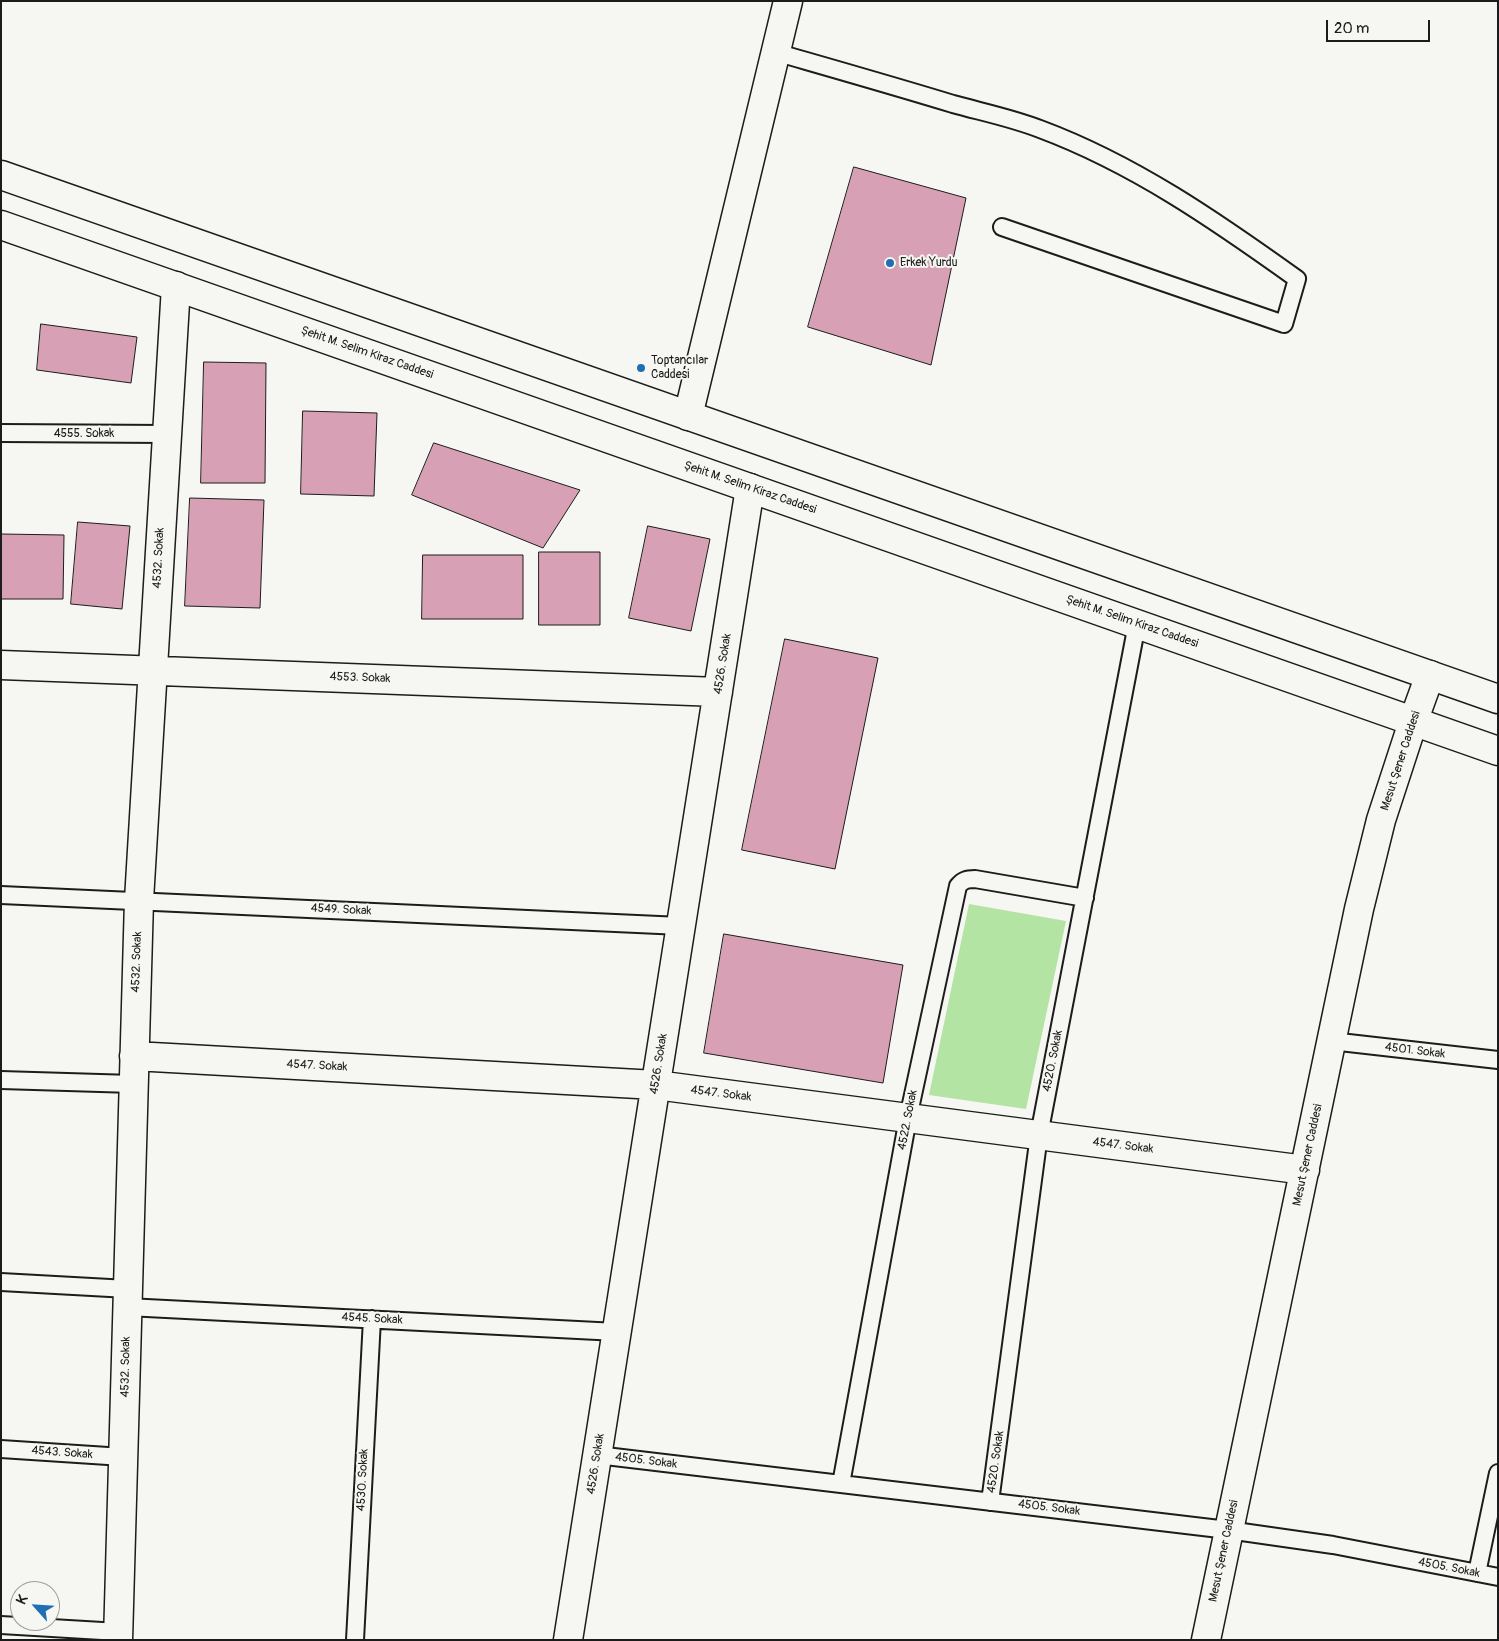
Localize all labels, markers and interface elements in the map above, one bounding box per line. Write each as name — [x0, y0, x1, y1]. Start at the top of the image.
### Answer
scale bar — [1329, 10, 1433, 42]
text: 20 m — [1334, 19, 1369, 38]
place label: Erkek Yurdu — [900, 256, 958, 270]
marker: Erkek Yurdu — [884, 257, 896, 269]
street label: Şehit M. Selim Kiraz Caddesi — [299, 324, 435, 382]
place label: Toptancılar Caddesi — [651, 354, 708, 382]
marker: Toptancılar Caddesi — [635, 362, 647, 374]
street label: 4555. Sokak — [54, 427, 114, 441]
street label: Şehit M. Selim Kiraz Caddesi — [682, 459, 818, 517]
street label: 4532. Sokak — [150, 527, 168, 589]
street label: Şehit M. Selim Kiraz Caddesi — [1064, 593, 1200, 651]
street label: 4526. Sokak — [711, 633, 735, 695]
street label: 4553. Sokak — [329, 670, 391, 686]
street label: Mesut Şener Caddesi — [1378, 709, 1424, 813]
street label: 4549. Sokak — [310, 901, 372, 919]
street label: 4532. Sokak — [129, 931, 145, 993]
street label: 4520. Sokak — [1040, 1029, 1066, 1093]
street label: 4526. Sokak — [647, 1033, 671, 1095]
street label: 4501. Sokak — [1384, 1040, 1446, 1062]
street label: 4547. Sokak — [286, 1057, 348, 1075]
street label: 4547. Sokak — [690, 1083, 752, 1105]
street label: 4522. Sokak — [895, 1089, 921, 1151]
street label: Mesut Şener Caddesi — [1290, 1103, 1326, 1207]
street label: 4547. Sokak — [1092, 1135, 1154, 1157]
street label: 4545. Sokak — [341, 1310, 403, 1328]
street label: 4532. Sokak — [118, 1336, 134, 1398]
street label: 4520. Sokak — [985, 1430, 1007, 1494]
street label: 4526. Sokak — [584, 1433, 608, 1495]
street label: 4543. Sokak — [31, 1444, 93, 1462]
street label: 4530. Sokak — [354, 1448, 372, 1512]
street label: 4505. Sokak — [614, 1450, 678, 1472]
street label: 4505. Sokak — [1017, 1497, 1081, 1519]
street label: Mesut Şener Caddesi — [1206, 1499, 1242, 1603]
street label: 4505. Sokak — [1417, 1555, 1481, 1581]
north arrow — [10, 1581, 60, 1631]
text: K — [12, 1592, 31, 1607]

